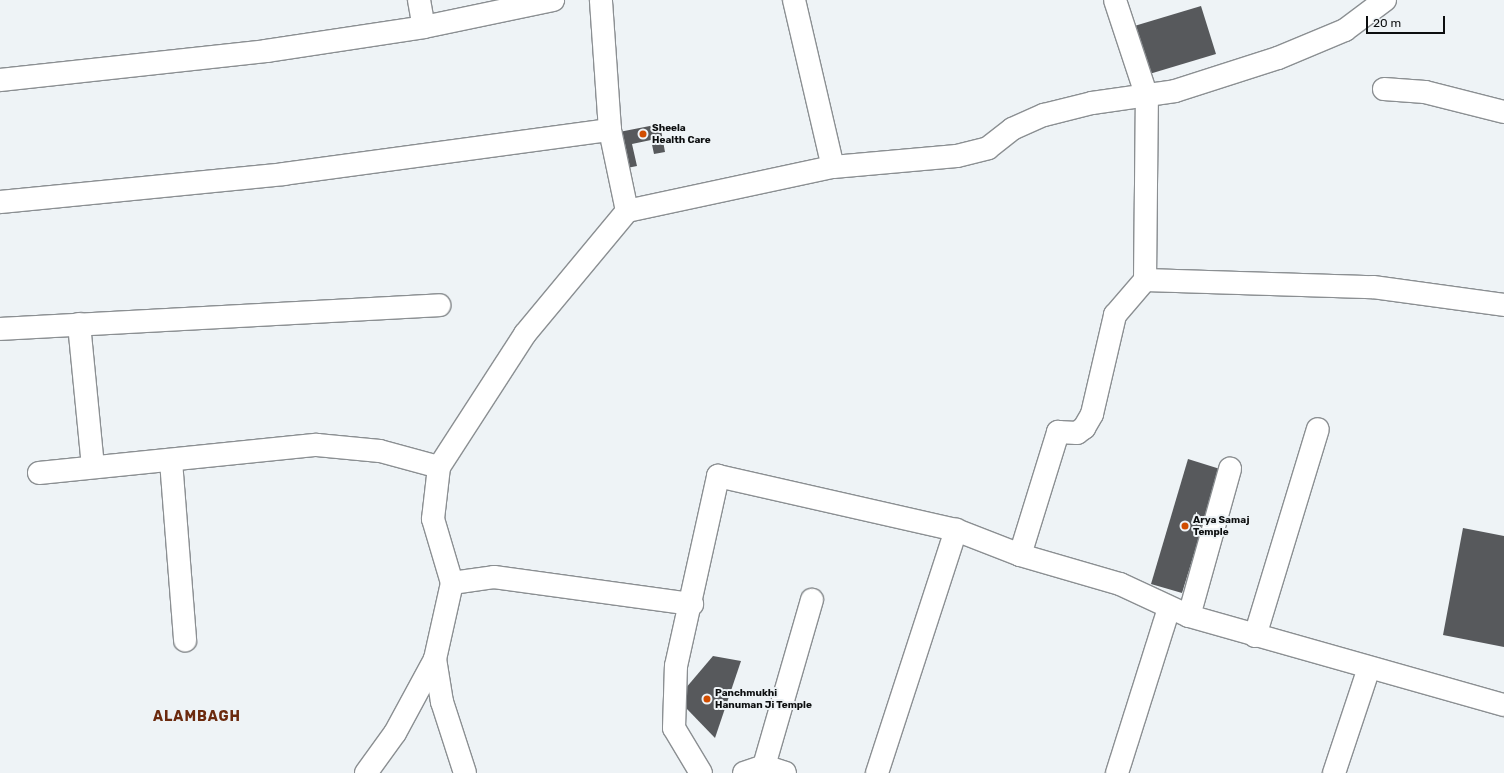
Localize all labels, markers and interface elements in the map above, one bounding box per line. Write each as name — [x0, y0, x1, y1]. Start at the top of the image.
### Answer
scale bar — [1368, 8, 1447, 34]
text: 20 m — [1373, 16, 1401, 30]
place label: Sheela Health Care — [652, 122, 711, 146]
marker: Sheela Health Care — [637, 128, 649, 140]
place label: Arya Samaj Temple — [1193, 514, 1249, 538]
marker: Arya Samaj Temple — [1180, 521, 1190, 531]
place label: Panchmukhi Hanuman Ji Temple — [715, 687, 812, 710]
marker: Panchmukhi Hanuman Ji Temple — [702, 694, 712, 704]
district label: ALAMBAGH — [153, 709, 241, 725]

